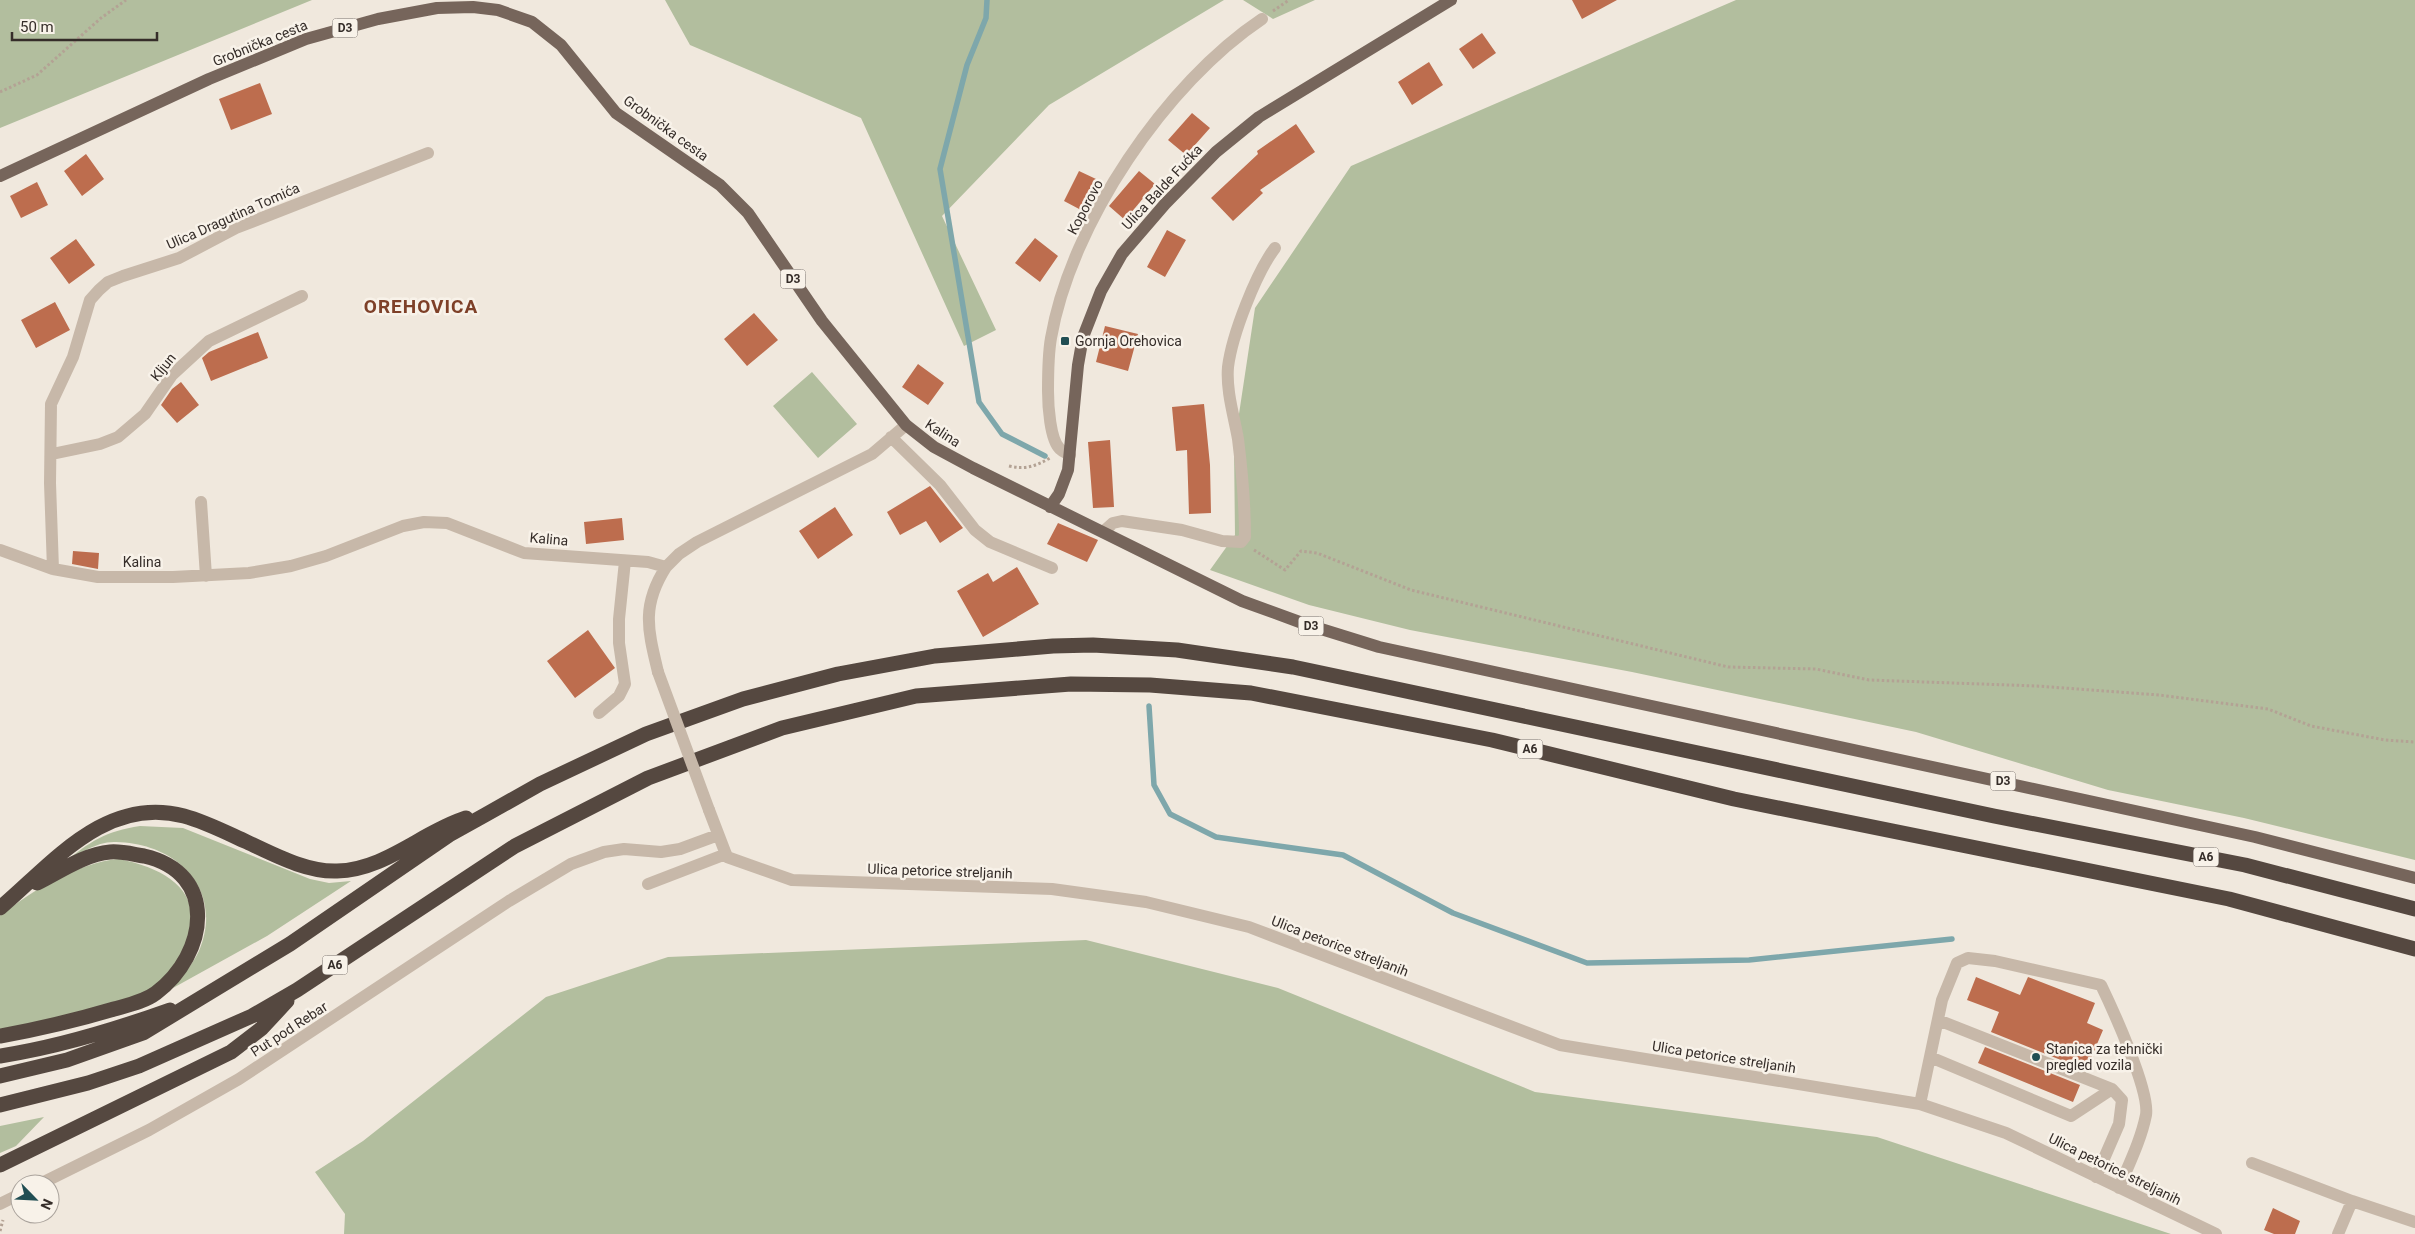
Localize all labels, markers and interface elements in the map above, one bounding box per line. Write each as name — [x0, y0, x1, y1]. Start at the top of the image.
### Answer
scale bar — [12, 10, 158, 42]
street label: Grobnička cesta — [210, 17, 310, 69]
text: 50 m — [20, 18, 54, 36]
road number: D3 — [332, 18, 358, 38]
street label: Grobnička cesta — [621, 92, 711, 164]
street label: Ulica Balde Fućka — [1119, 141, 1205, 233]
street label: Koporovo — [1064, 177, 1106, 237]
street label: Ulica Dragutina Tomića — [164, 179, 302, 253]
road number: D3 — [780, 270, 806, 288]
district label: OREHOVICA — [364, 295, 478, 318]
place label: Gornja Orehovica — [1075, 333, 1182, 349]
marker: Gornja Orehovica — [1059, 335, 1071, 347]
street label: Kljun — [147, 350, 179, 384]
street label: Kalina — [922, 416, 964, 450]
street label: Kalina — [529, 529, 569, 549]
street label: Kalina — [123, 554, 161, 570]
road number: D3 — [1298, 616, 1324, 636]
road number: A6 — [1518, 740, 1542, 759]
road number: D3 — [1990, 771, 2016, 790]
road number: A6 — [2194, 848, 2218, 866]
street label: Ulica petorice streljanih — [867, 860, 1013, 882]
street label: Ulica petorice streljanih — [1269, 912, 1411, 980]
road number: A6 — [322, 956, 348, 974]
street label: Put pod Rebar — [248, 998, 331, 1060]
street label: Ulica petorice streljanih — [1651, 1038, 1797, 1076]
place label: Stanica za tehnički pregled vozila — [2046, 1041, 2163, 1073]
marker: Stanica za tehnički pregled vozila — [2030, 1051, 2042, 1063]
street label: Ulica petorice streljanih — [2046, 1130, 2184, 1208]
north arrow — [10, 1174, 60, 1224]
text: N — [38, 1197, 56, 1212]

